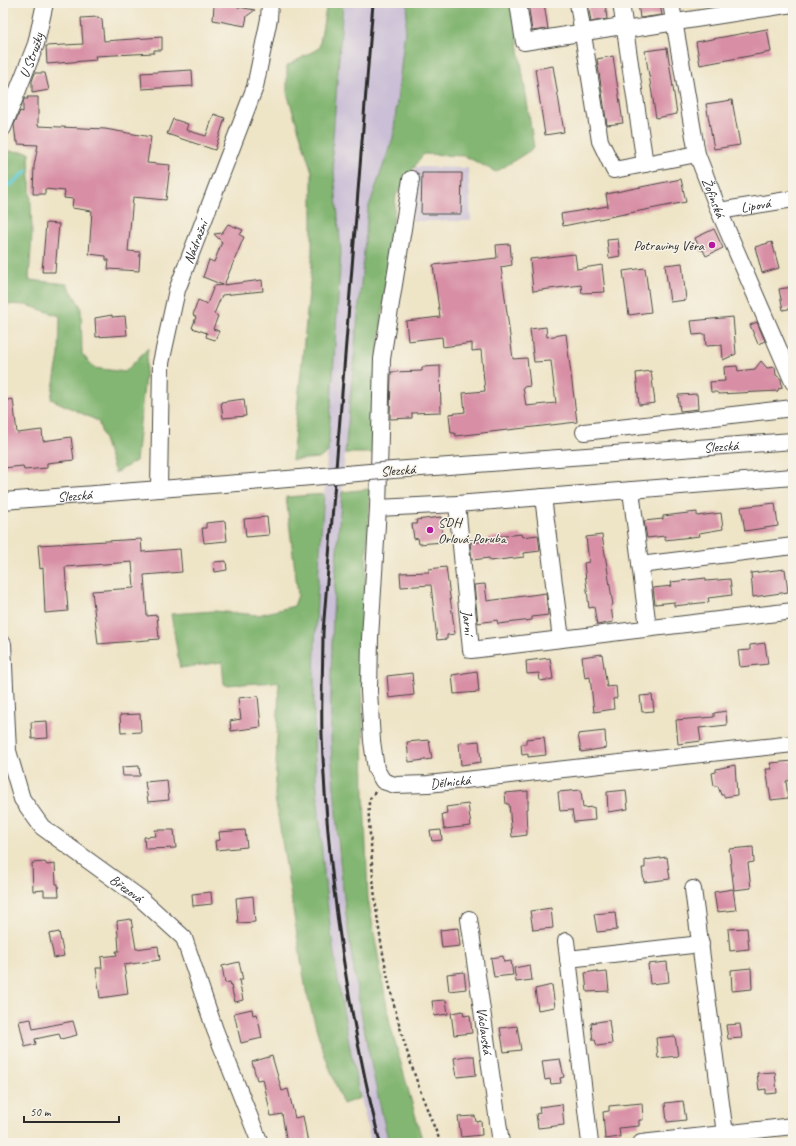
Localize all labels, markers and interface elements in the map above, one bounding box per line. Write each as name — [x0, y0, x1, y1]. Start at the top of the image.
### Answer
street label: U Stružky — [16, 30, 47, 80]
street label: Žofinská — [698, 176, 730, 222]
street label: Lipová — [740, 194, 773, 216]
street label: Nádražní — [180, 215, 213, 266]
place label: Potraviny Věra — [633, 237, 705, 254]
marker: Potraviny Věra — [707, 240, 717, 250]
street label: Slezská — [703, 437, 741, 456]
street label: Slezská — [380, 461, 418, 480]
street label: Slezská — [57, 486, 95, 506]
place label: SDH Orlová-Poruba — [438, 514, 507, 547]
marker: SDH Orlová-Poruba — [425, 525, 435, 535]
street label: Jarní — [458, 609, 478, 639]
street label: Dělnická — [429, 771, 473, 793]
street label: Březová — [106, 871, 148, 908]
street label: Václavská — [473, 1006, 496, 1057]
scale bar — [24, 1098, 119, 1124]
text: 50 m — [30, 1104, 52, 1120]

